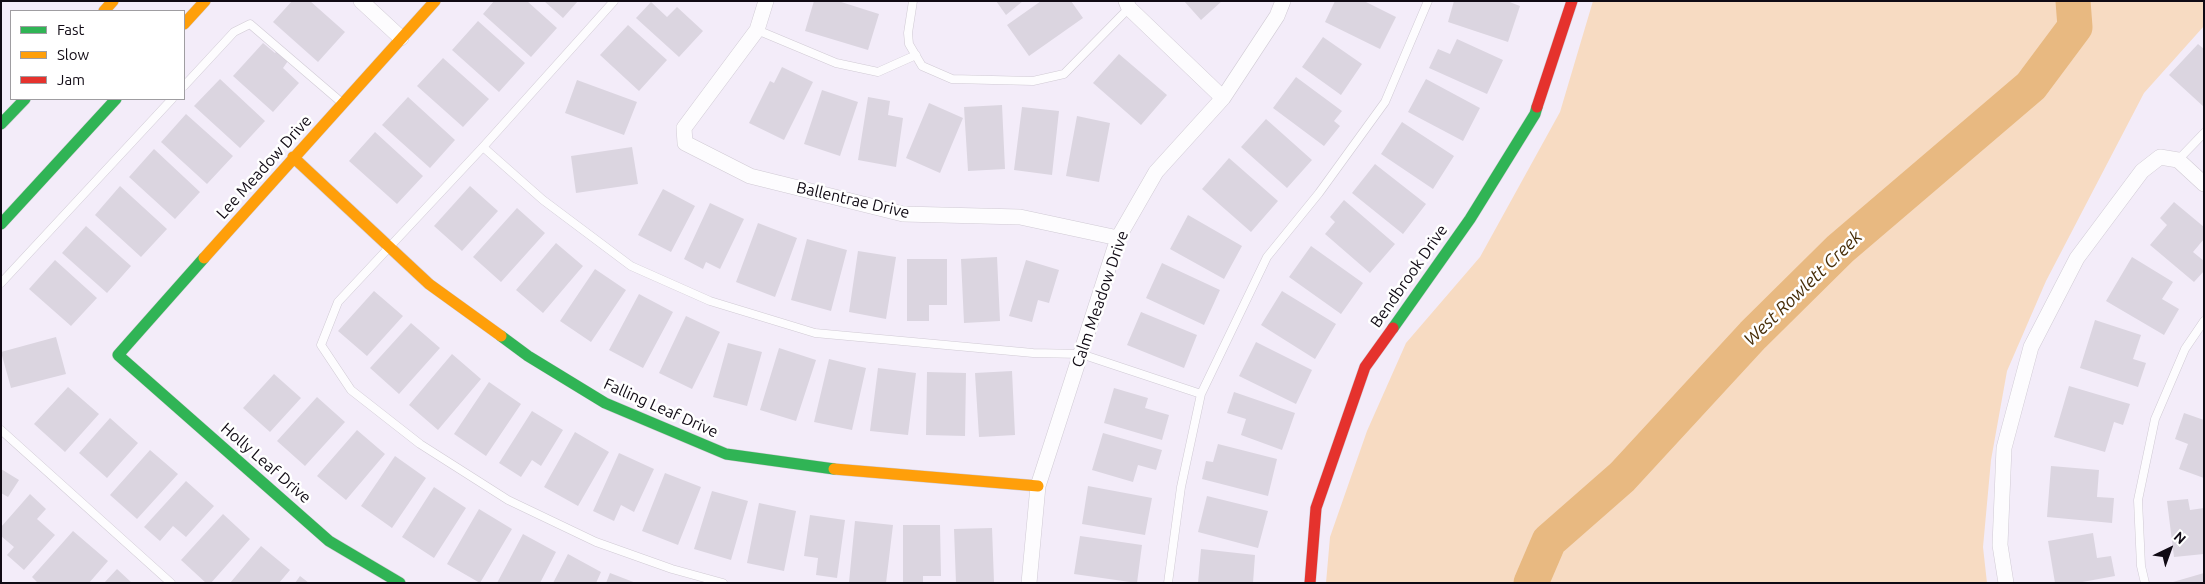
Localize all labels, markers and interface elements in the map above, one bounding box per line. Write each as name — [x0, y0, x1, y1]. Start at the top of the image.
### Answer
legend — [10, 10, 185, 100]
text: Fast — [57, 21, 84, 38]
text: Slow — [57, 46, 89, 63]
text: Jam — [57, 71, 85, 88]
street label: Lee Meadow Drive — [212, 111, 316, 223]
street label: Ballentrae Drive — [795, 178, 911, 222]
street label: Bendbrook Drive — [1366, 221, 1452, 331]
water label: West Rowlett Creek — [1739, 226, 1867, 350]
street label: Calm Meadow Drive — [1068, 228, 1132, 370]
street label: Falling Leaf Drive — [601, 374, 721, 442]
street label: Holly Leaf Drive — [217, 419, 315, 507]
north arrow — [2145, 524, 2195, 574]
text: N — [2171, 528, 2189, 547]

